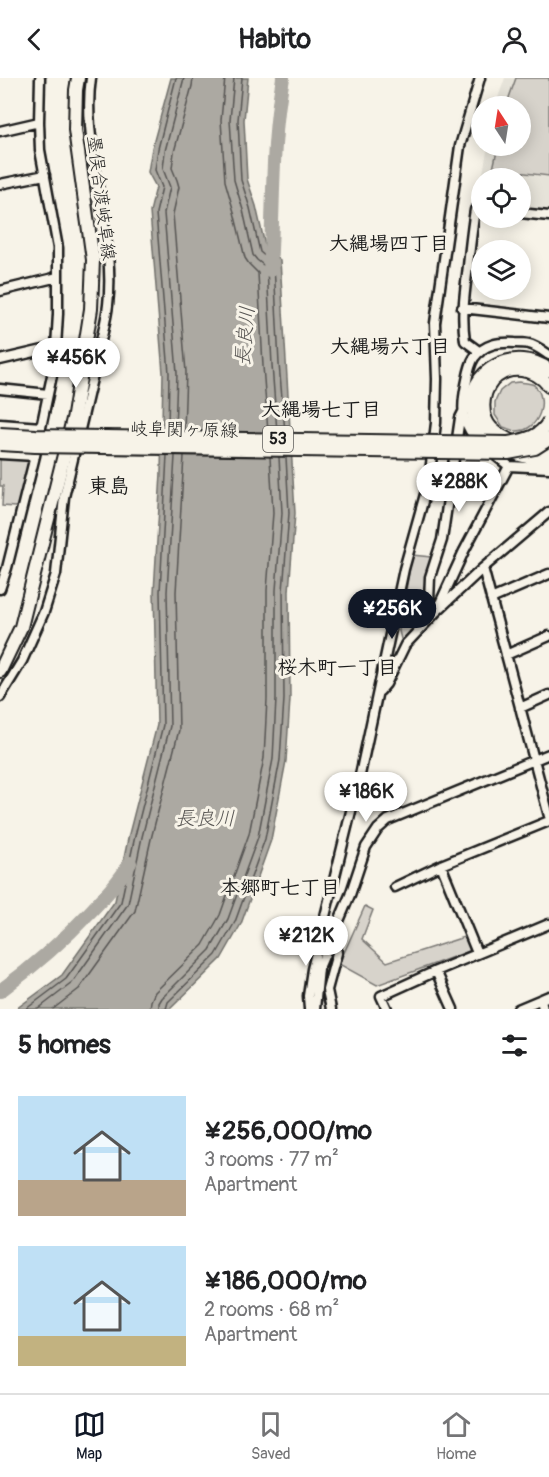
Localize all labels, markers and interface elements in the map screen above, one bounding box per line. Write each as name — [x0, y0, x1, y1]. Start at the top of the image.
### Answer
icon: back — [18, 23, 51, 56]
text: Habito — [238, 23, 311, 56]
icon: person — [498, 23, 531, 56]
north arrow — [471, 96, 531, 156]
map controls — [471, 96, 531, 300]
street label: 墨俣合渡岐阜線 — [82, 134, 120, 262]
button: locate — [471, 168, 531, 228]
district label: 大縄場四丁目 — [329, 231, 449, 256]
button: layers — [471, 240, 531, 300]
water label: 長良川 — [230, 305, 260, 367]
district label: 大縄場六丁目 — [330, 334, 450, 359]
pin: ¥456K — [34, 338, 118, 389]
text: ¥456K — [46, 345, 106, 370]
district label: 大縄場七丁目 — [261, 397, 381, 422]
street label: 岐阜関ヶ原線 — [130, 418, 238, 442]
road number: 53 — [263, 426, 293, 452]
pin: ¥288K — [417, 462, 501, 513]
text: ¥288K — [430, 469, 488, 494]
district label: 東島 — [88, 473, 130, 500]
pin: ¥256K — [350, 589, 434, 640]
text: ¥256K — [362, 596, 422, 621]
district label: 桜木町一丁目 — [277, 655, 397, 680]
pin: ¥186K — [324, 772, 408, 823]
text: ¥186K — [338, 779, 394, 804]
water label: 長良川 — [175, 806, 235, 831]
district label: 本郷町七丁目 — [220, 875, 340, 900]
pin: ¥212K — [264, 916, 348, 967]
text: ¥212K — [278, 923, 334, 948]
text: 5 homes — [18, 1029, 111, 1061]
icon: filters — [498, 1029, 531, 1062]
text: ¥256,000/mo — [204, 1115, 372, 1147]
icon: home — [66, 1120, 138, 1192]
text: 3 rooms · 77 m² — [204, 1147, 339, 1172]
text: Apartment — [204, 1172, 297, 1197]
text: ¥186,000/mo — [204, 1265, 367, 1297]
icon: home — [66, 1270, 138, 1342]
text: 2 rooms · 68 m² — [204, 1297, 339, 1322]
text: Apartment — [204, 1322, 297, 1347]
tab: Map — [73, 1408, 106, 1464]
tab: Saved — [251, 1408, 291, 1464]
tab: Home — [436, 1408, 476, 1464]

